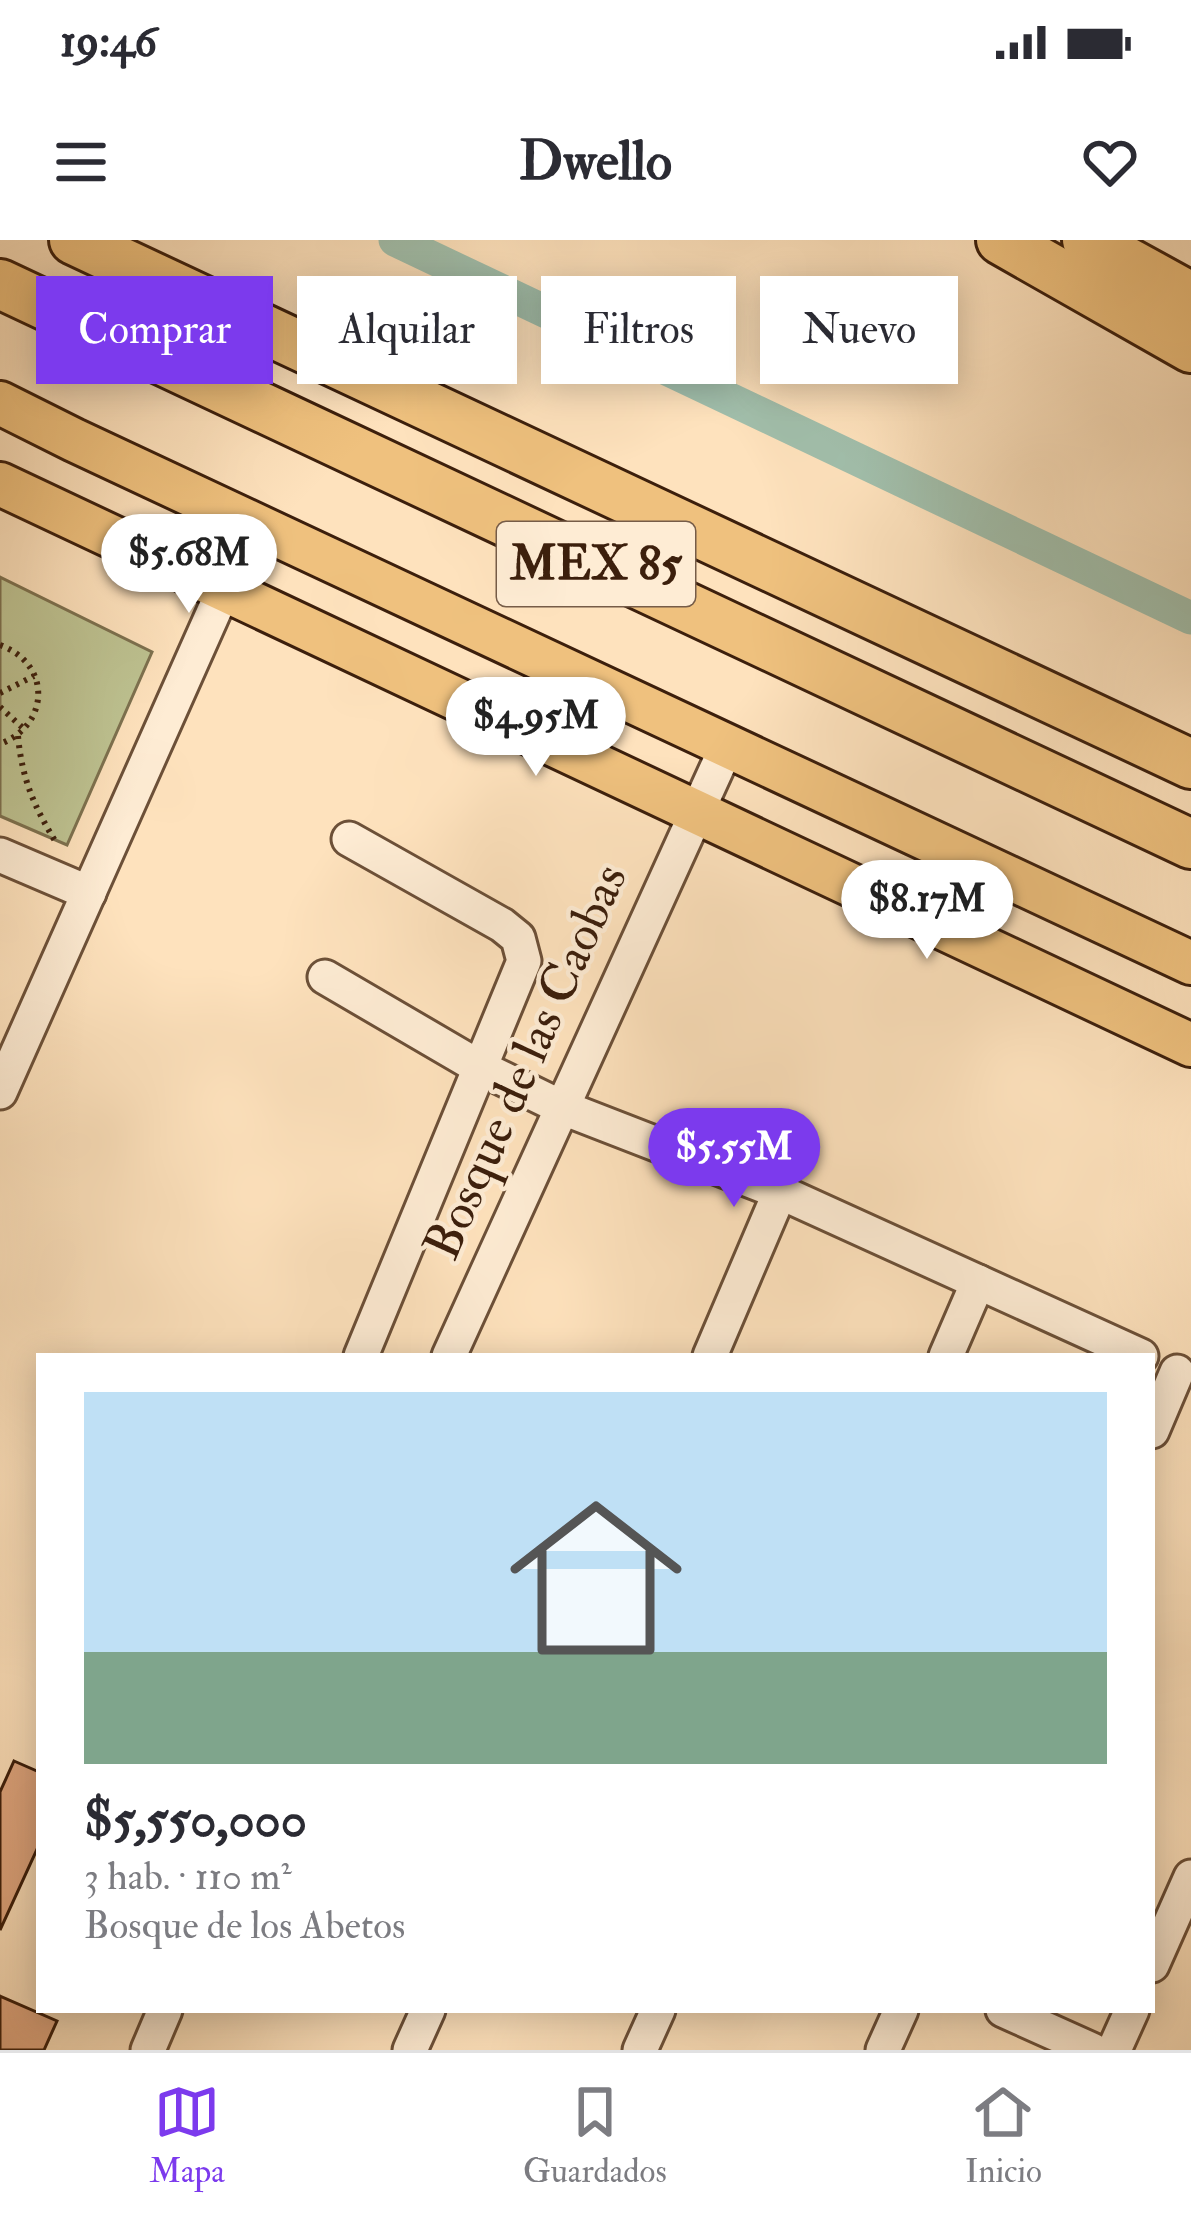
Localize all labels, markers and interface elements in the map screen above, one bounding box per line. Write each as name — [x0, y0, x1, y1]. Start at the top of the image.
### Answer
text: 19:46 — [60, 14, 157, 70]
text: Dwello — [519, 128, 672, 196]
icon: menu — [48, 129, 114, 195]
icon: heart — [1077, 129, 1143, 195]
chip: Comprar — [36, 276, 273, 384]
chip: Alquilar — [297, 276, 517, 384]
chip: Filtros — [541, 276, 736, 384]
chip: Nuevo — [760, 276, 958, 384]
pin: $5.68M — [91, 514, 287, 616]
road number: MEX 85 — [497, 522, 695, 606]
text: $5.68M — [128, 528, 250, 577]
pin: $4.95M — [438, 677, 634, 779]
text: $4.95M — [473, 691, 599, 740]
street label: Bosque de las Caobas — [410, 854, 642, 1270]
pin: $8.17M — [829, 860, 1025, 962]
text: $8.17M — [868, 874, 986, 923]
pin: $5.55M — [636, 1108, 832, 1210]
text: $5.55M — [675, 1122, 793, 1171]
icon: home — [488, 1470, 704, 1686]
text: $5,550,000 — [84, 1788, 307, 1852]
text: 3 hab. · 110 m² — [84, 1852, 292, 1901]
text: Bosque de los Abetos — [84, 1901, 405, 1950]
tab: Mapa — [149, 2079, 225, 2192]
tab: Guardados — [523, 2079, 667, 2192]
tab: Inicio — [965, 2079, 1042, 2192]

